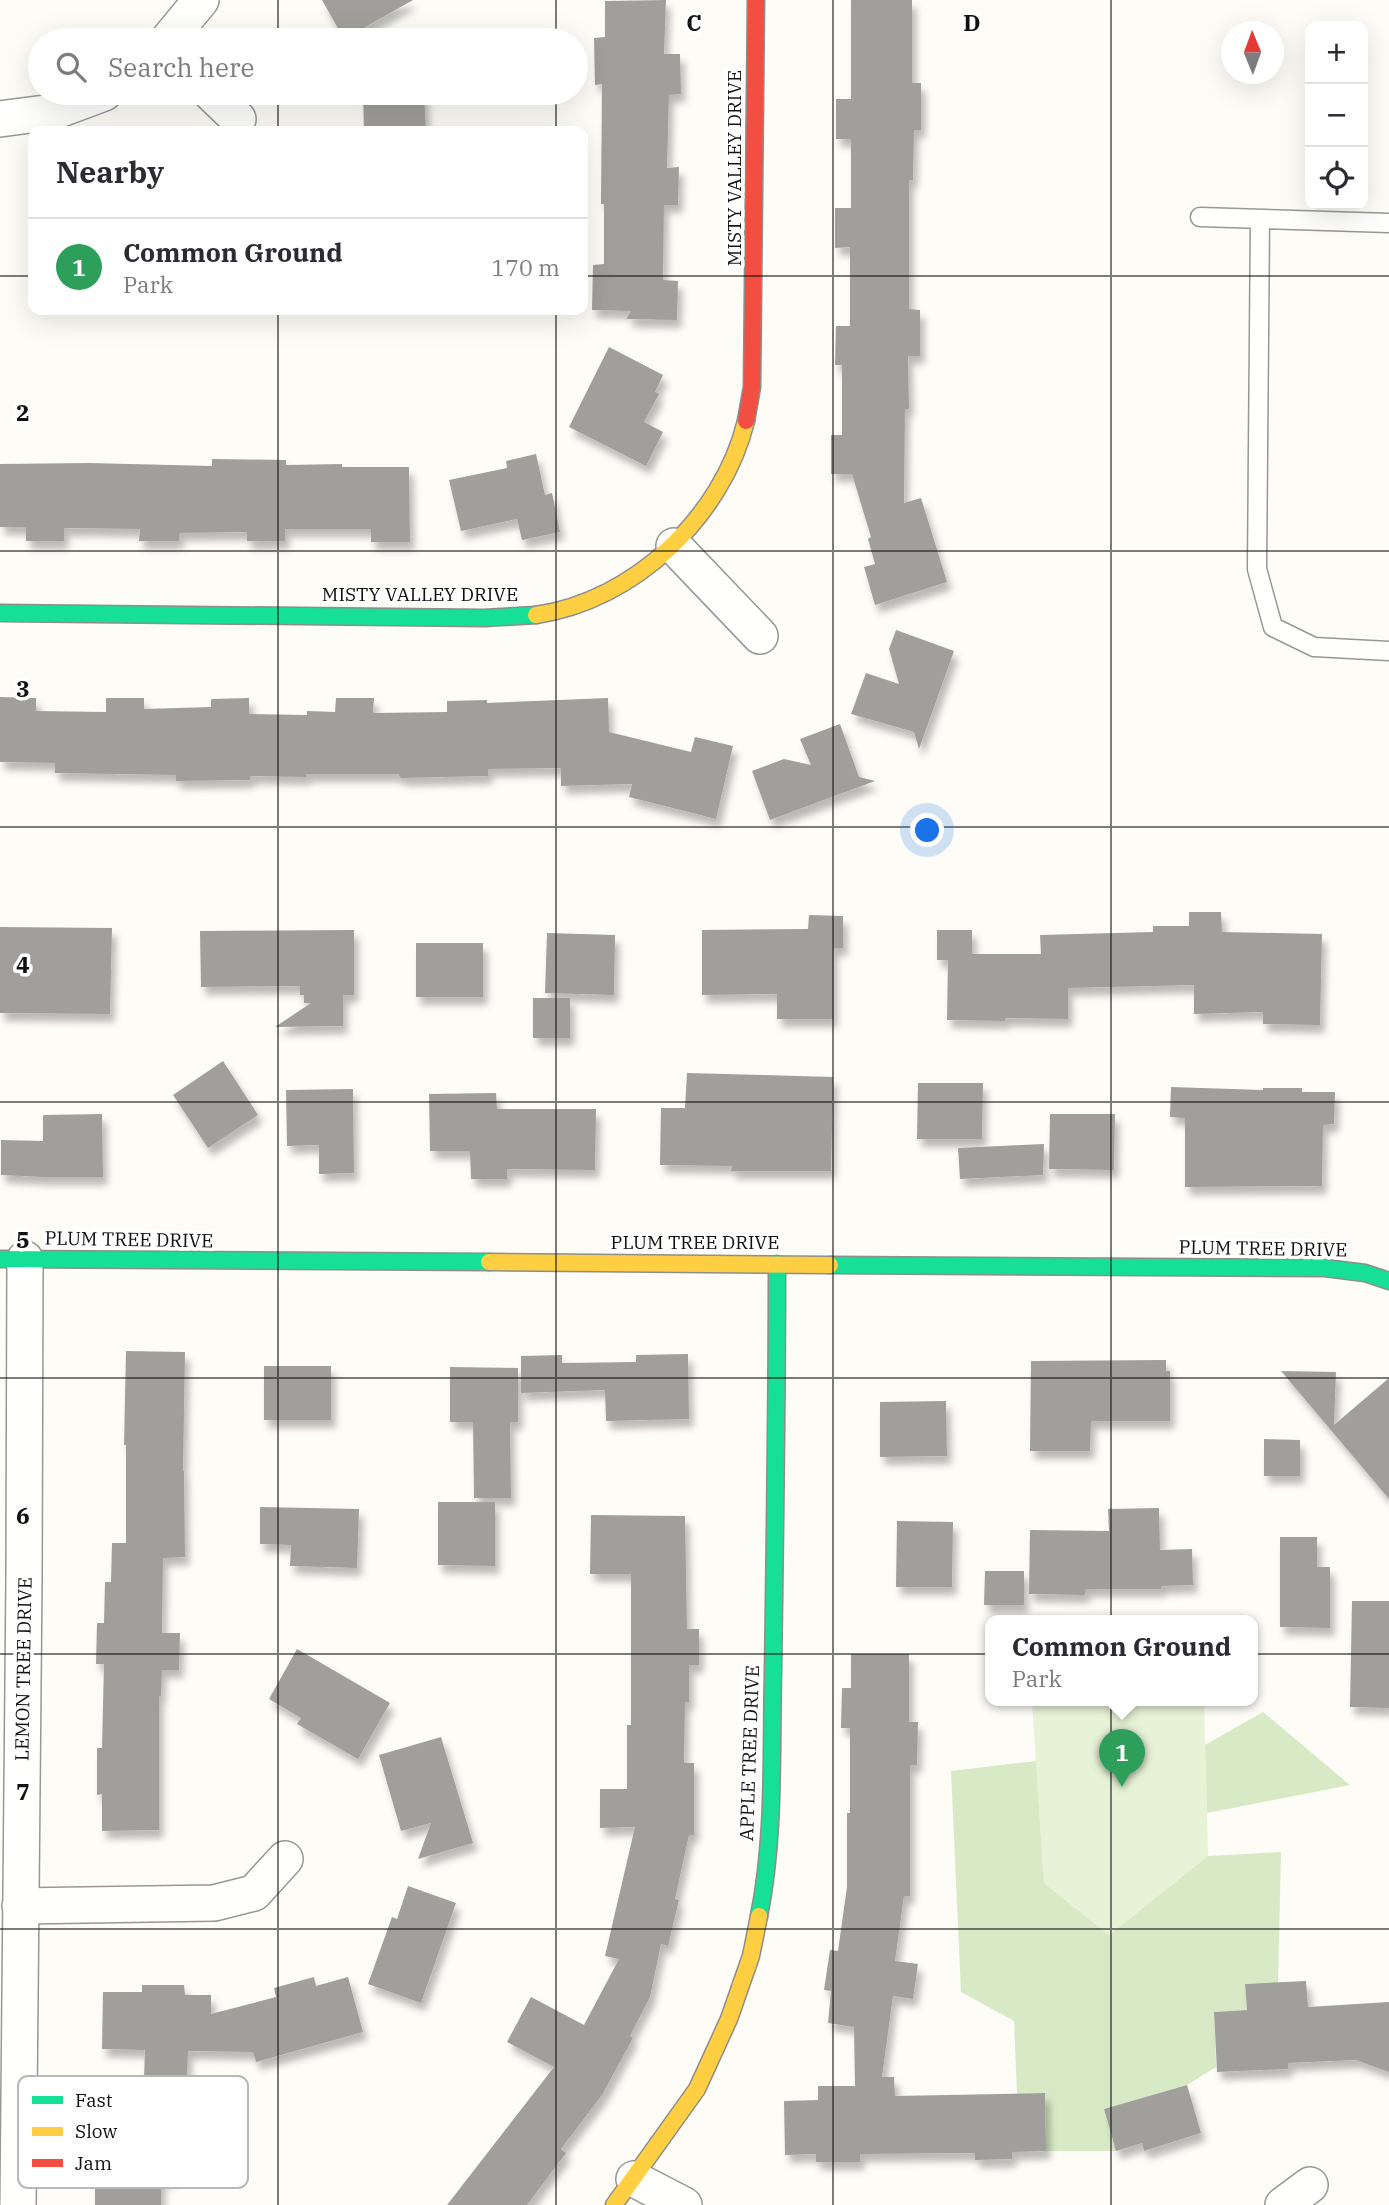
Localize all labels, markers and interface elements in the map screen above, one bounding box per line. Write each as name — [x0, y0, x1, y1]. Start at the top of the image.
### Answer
text: C — [686, 7, 702, 37]
text: D — [963, 7, 981, 37]
north arrow — [1221, 21, 1284, 84]
map controls — [1305, 21, 1368, 210]
button: + — [1305, 21, 1368, 84]
search box — [28, 28, 588, 105]
icon: search — [52, 48, 90, 86]
text: Search here — [108, 50, 254, 84]
street label: MISTY VALLEY DRIVE — [722, 70, 746, 266]
button: − — [1305, 84, 1368, 147]
button: locate — [1305, 147, 1368, 210]
text: Nearby — [56, 152, 164, 191]
text: Common Ground — [123, 235, 343, 269]
text: 1 — [72, 252, 86, 282]
text: 170 m — [491, 252, 560, 282]
text: Park — [123, 269, 173, 299]
text: 2 — [16, 397, 30, 427]
street label: MISTY VALLEY DRIVE — [322, 582, 518, 606]
text: 3 — [16, 673, 30, 703]
your location — [910, 813, 944, 847]
text: 4 — [16, 949, 30, 979]
text: 5 — [16, 1224, 30, 1254]
street label: PLUM TREE DRIVE — [44, 1226, 214, 1252]
street label: PLUM TREE DRIVE — [611, 1230, 779, 1254]
street label: PLUM TREE DRIVE — [1178, 1235, 1348, 1261]
text: 6 — [16, 1500, 30, 1530]
street label: LEMON TREE DRIVE — [9, 1577, 37, 1761]
popup — [985, 1615, 1258, 1706]
text: Common Ground — [1012, 1629, 1231, 1663]
text: Park — [1012, 1663, 1062, 1693]
street label: APPLE TREE DRIVE — [734, 1665, 764, 1841]
pin: 1 — [1099, 1729, 1145, 1787]
text: 7 — [16, 1776, 30, 1806]
legend — [18, 2076, 248, 2188]
text: Fast — [75, 2088, 113, 2112]
text: Slow — [75, 2119, 117, 2143]
text: Jam — [75, 2151, 112, 2175]

